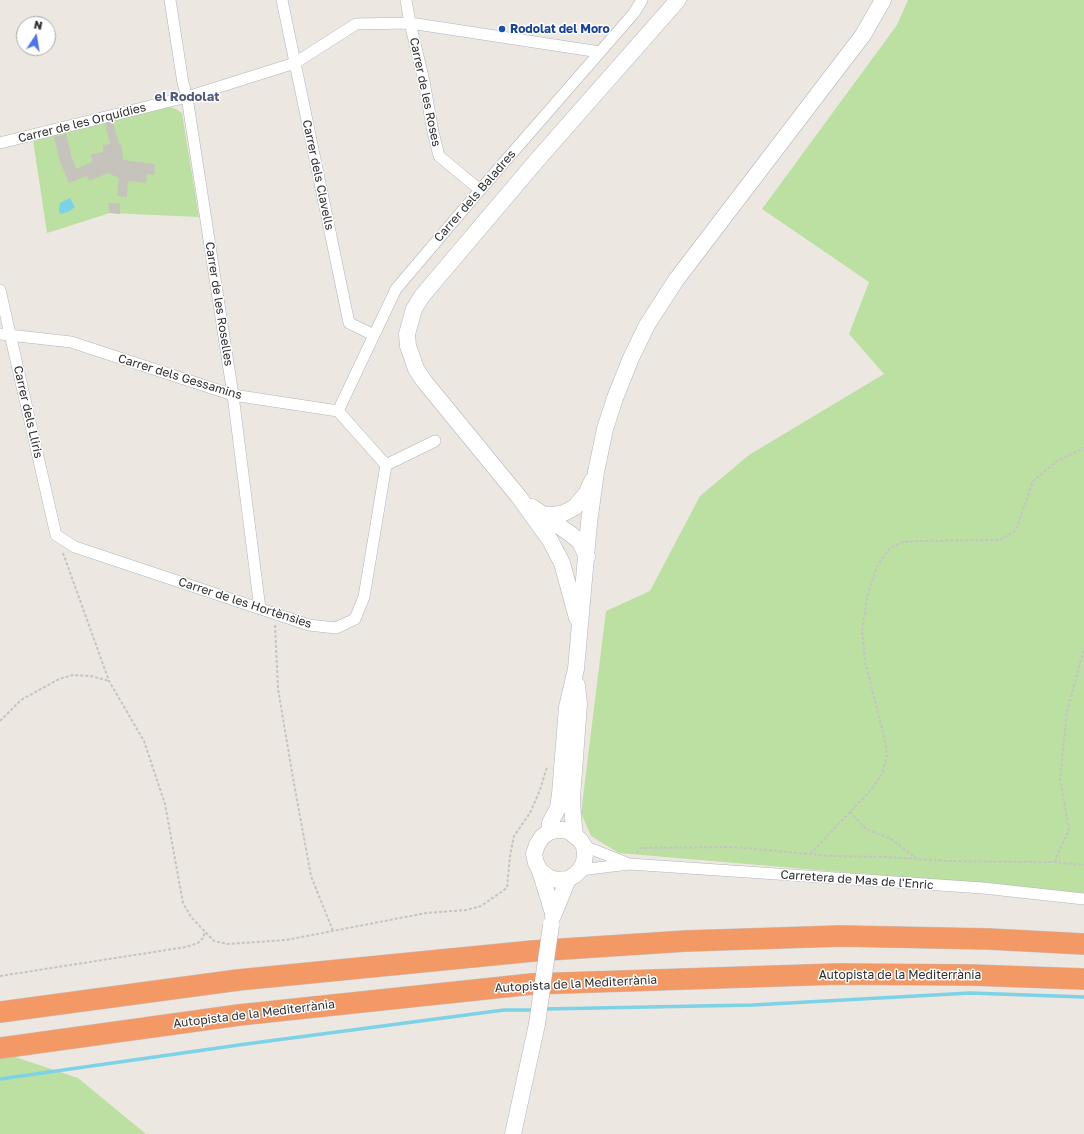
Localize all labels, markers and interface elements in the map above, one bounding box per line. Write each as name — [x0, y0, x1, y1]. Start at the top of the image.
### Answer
north arrow — [16, 16, 56, 56]
text: N — [33, 18, 44, 32]
place label: Rodolat del Moro — [510, 22, 610, 36]
marker: Rodolat del Moro — [497, 24, 507, 34]
street label: Carrer de les Roses — [406, 36, 444, 148]
district label: el Rodolat — [155, 89, 219, 105]
street label: Carrer de les Orquídies — [17, 100, 147, 146]
street label: Carrer dels Clavells — [299, 119, 337, 231]
street label: Carrer dels Baladres — [431, 147, 519, 245]
street label: Carrer de les Roselles — [202, 241, 236, 367]
street label: Carrer dels Gessamins — [116, 351, 244, 403]
street label: Carrer dels Lliris — [10, 364, 46, 460]
street label: Carrer de les Hortènsies — [176, 575, 314, 631]
street label: Carretera de Mas de l'Enric — [780, 867, 934, 893]
street label: Autopista de la Mediterrània — [819, 968, 981, 982]
street label: Autopista de la Mediterrània — [494, 973, 658, 995]
street label: Autopista de la Mediterrània — [172, 997, 336, 1031]

